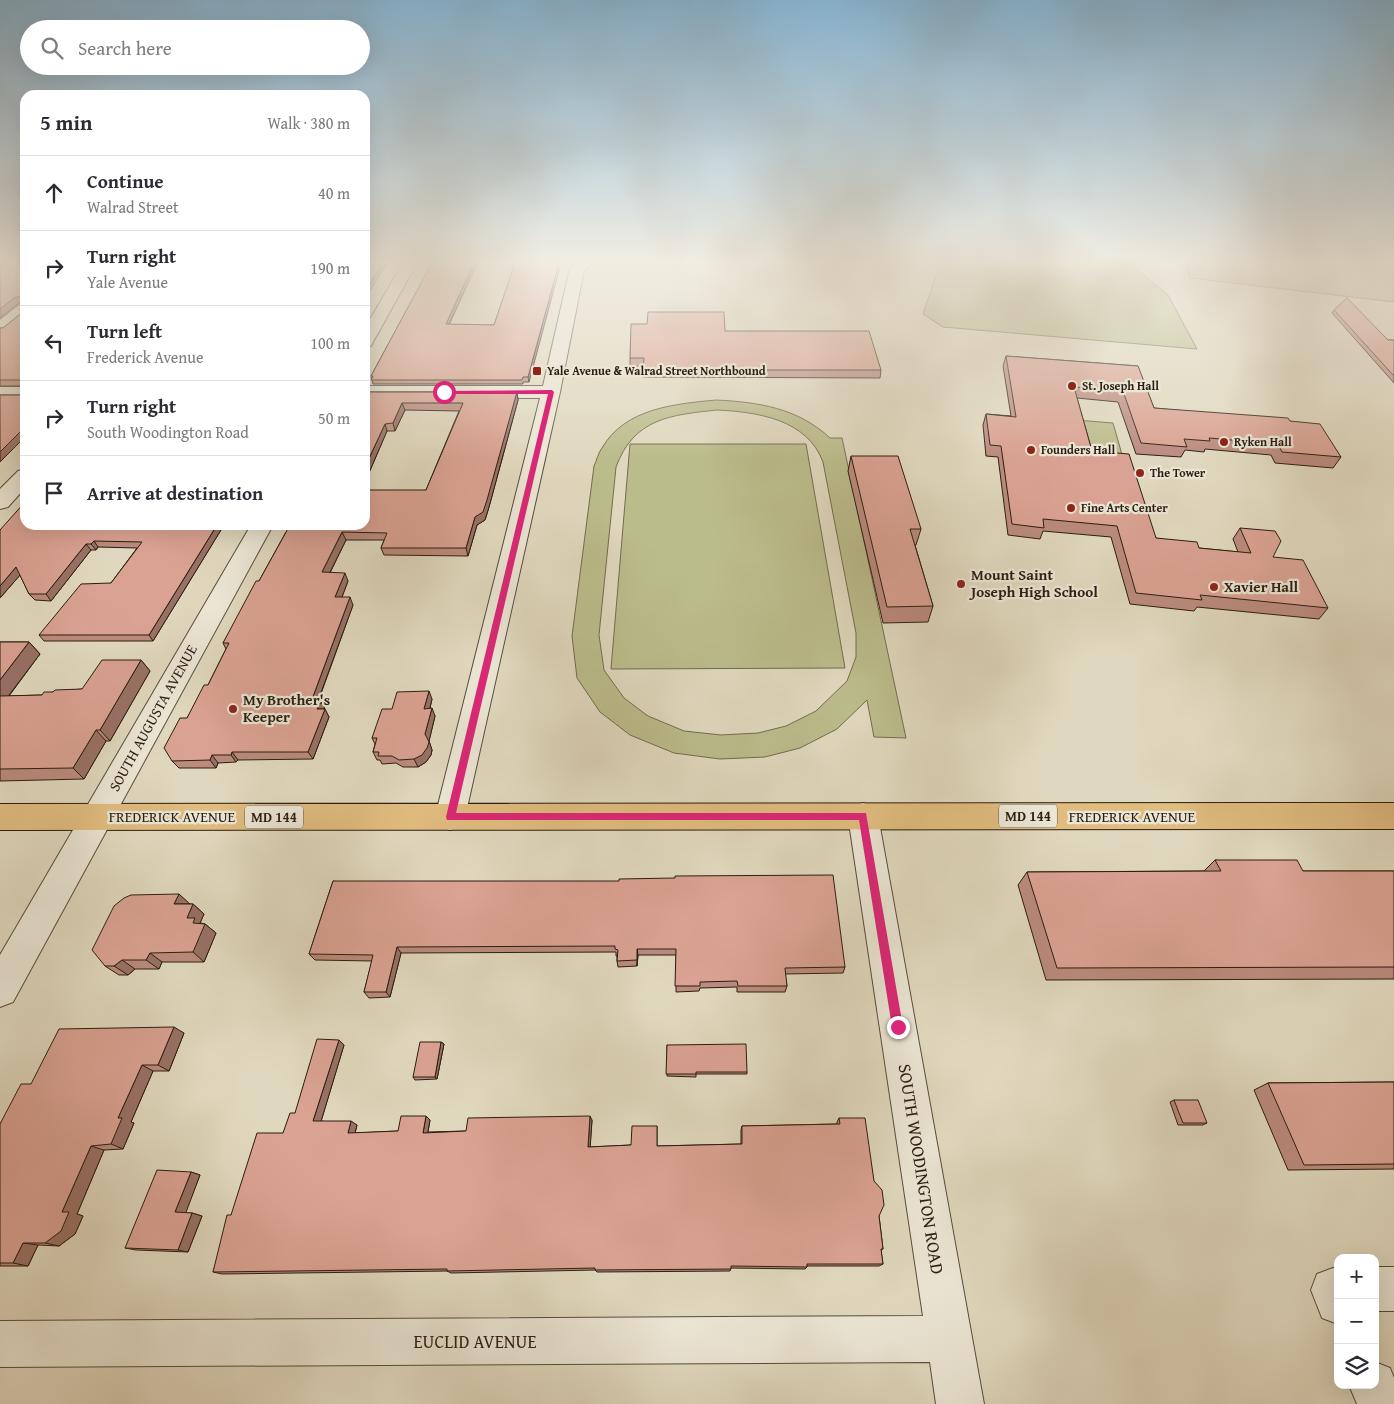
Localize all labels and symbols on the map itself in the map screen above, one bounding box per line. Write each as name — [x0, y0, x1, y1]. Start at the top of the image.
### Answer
place label: Yale Avenue & Walrad Street Northbound — [547, 362, 766, 379]
marker: Yale Avenue & Walrad Street Northbound — [531, 365, 543, 377]
place label: St. Joseph Hall — [1082, 377, 1159, 394]
marker: St. Joseph Hall — [1066, 380, 1078, 392]
route start — [433, 381, 456, 404]
place label: Ryken Hall — [1234, 433, 1292, 450]
marker: Ryken Hall — [1218, 436, 1230, 448]
place label: Founders Hall — [1041, 441, 1115, 458]
marker: Founders Hall — [1025, 444, 1037, 456]
place label: The Tower — [1150, 464, 1206, 481]
marker: The Tower — [1134, 467, 1146, 479]
place label: Fine Arts Center — [1081, 499, 1168, 516]
marker: Fine Arts Center — [1065, 502, 1077, 514]
place label: Mount Saint Joseph High School — [968, 564, 1098, 602]
place label: Xavier Hall — [1224, 576, 1299, 597]
marker: Mount Saint Joseph High School — [955, 578, 967, 590]
marker: Xavier Hall — [1208, 581, 1220, 593]
street label: SOUTH AUGUSTA AVENUE — [103, 640, 202, 795]
place label: My Brother's Keeper — [243, 689, 330, 727]
marker: My Brother's Keeper — [227, 703, 239, 715]
road number: MD 144 — [999, 804, 1057, 828]
street label: FREDERICK AVENUE — [109, 806, 236, 827]
road number: MD 144 — [245, 806, 303, 829]
street label: FREDERICK AVENUE — [1069, 806, 1196, 827]
route end — [887, 1016, 910, 1039]
street label: SOUTH WOODINGTON ROAD — [892, 1062, 951, 1276]
street label: EUCLID AVENUE — [413, 1328, 537, 1355]

